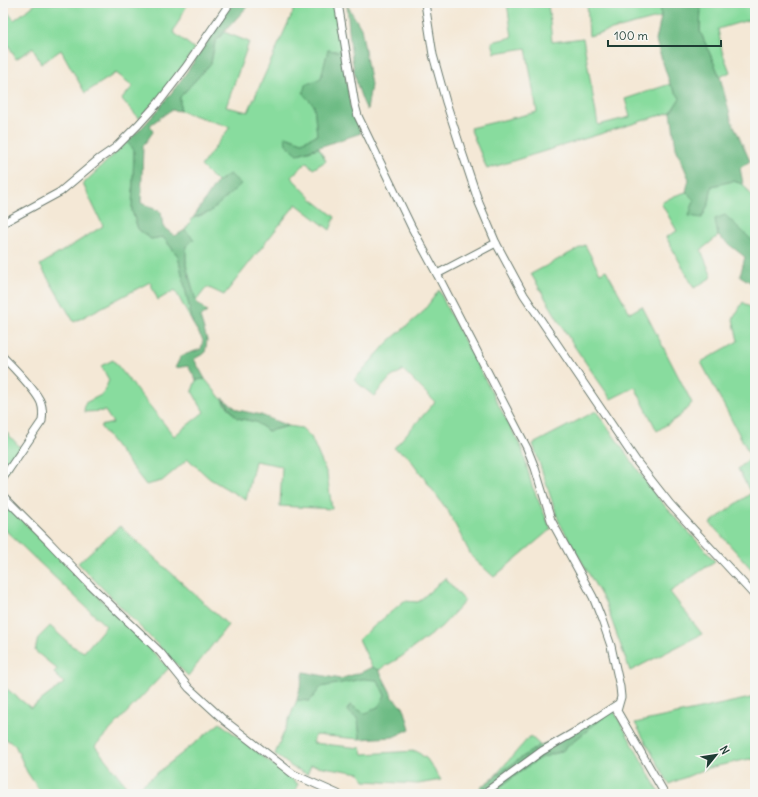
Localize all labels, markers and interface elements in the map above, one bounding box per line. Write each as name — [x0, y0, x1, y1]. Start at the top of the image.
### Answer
scale bar — [608, 22, 721, 48]
text: 100 m — [614, 28, 648, 43]
north arrow — [696, 735, 736, 775]
text: N — [717, 743, 733, 757]

